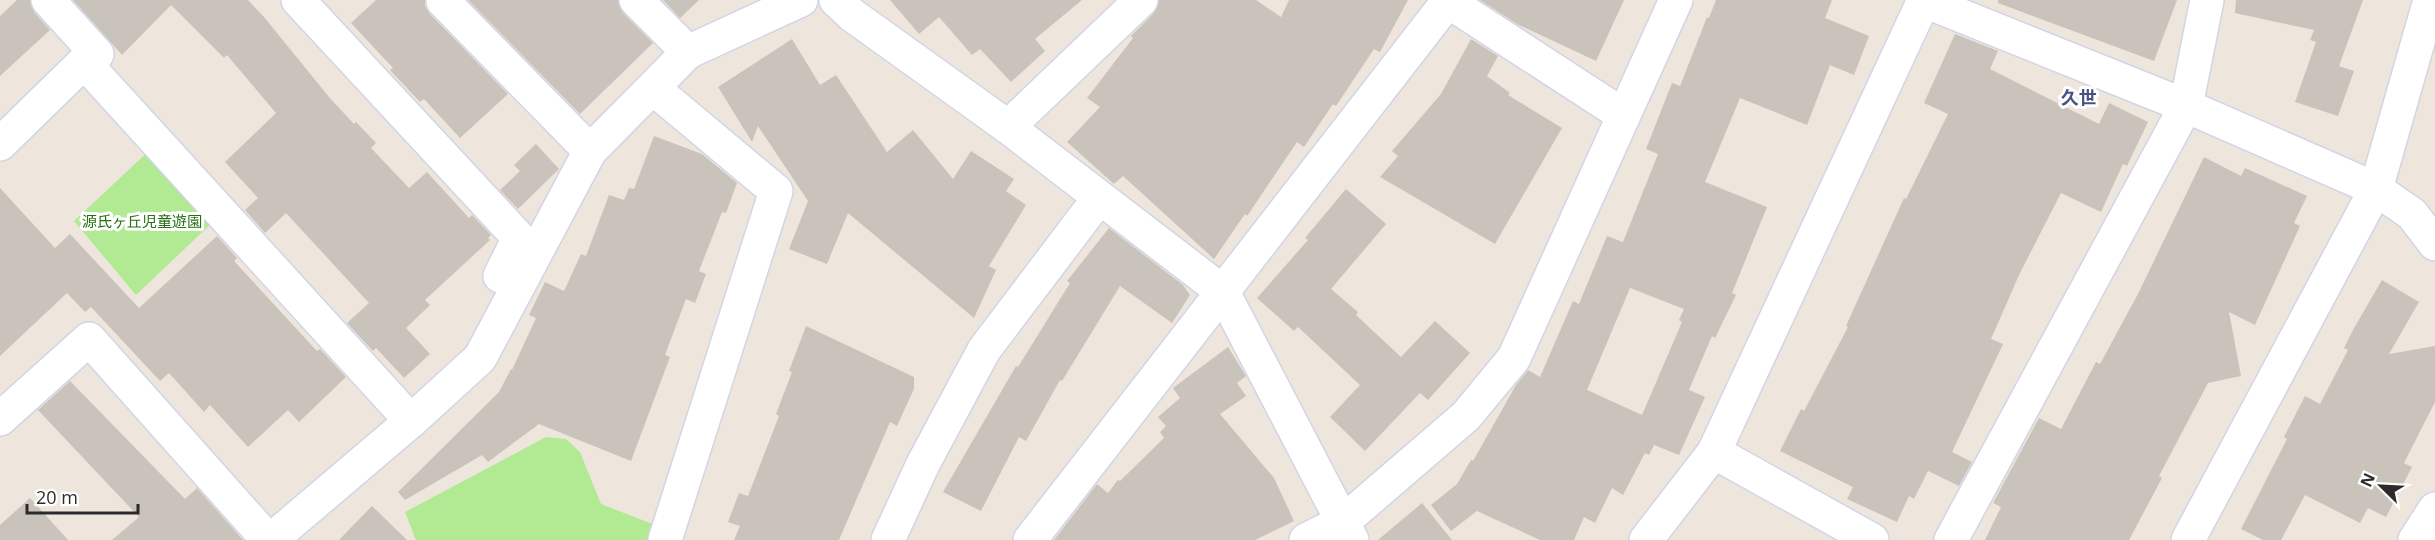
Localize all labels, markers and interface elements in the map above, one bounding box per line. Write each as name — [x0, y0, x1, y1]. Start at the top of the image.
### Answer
district label: 久世 — [2061, 85, 2097, 109]
park label: 源氏ヶ丘児童遊園 — [82, 211, 202, 231]
north arrow — [2351, 456, 2411, 516]
text: N — [2355, 469, 2380, 490]
scale bar — [27, 477, 138, 515]
text: 20 m — [36, 485, 78, 509]

